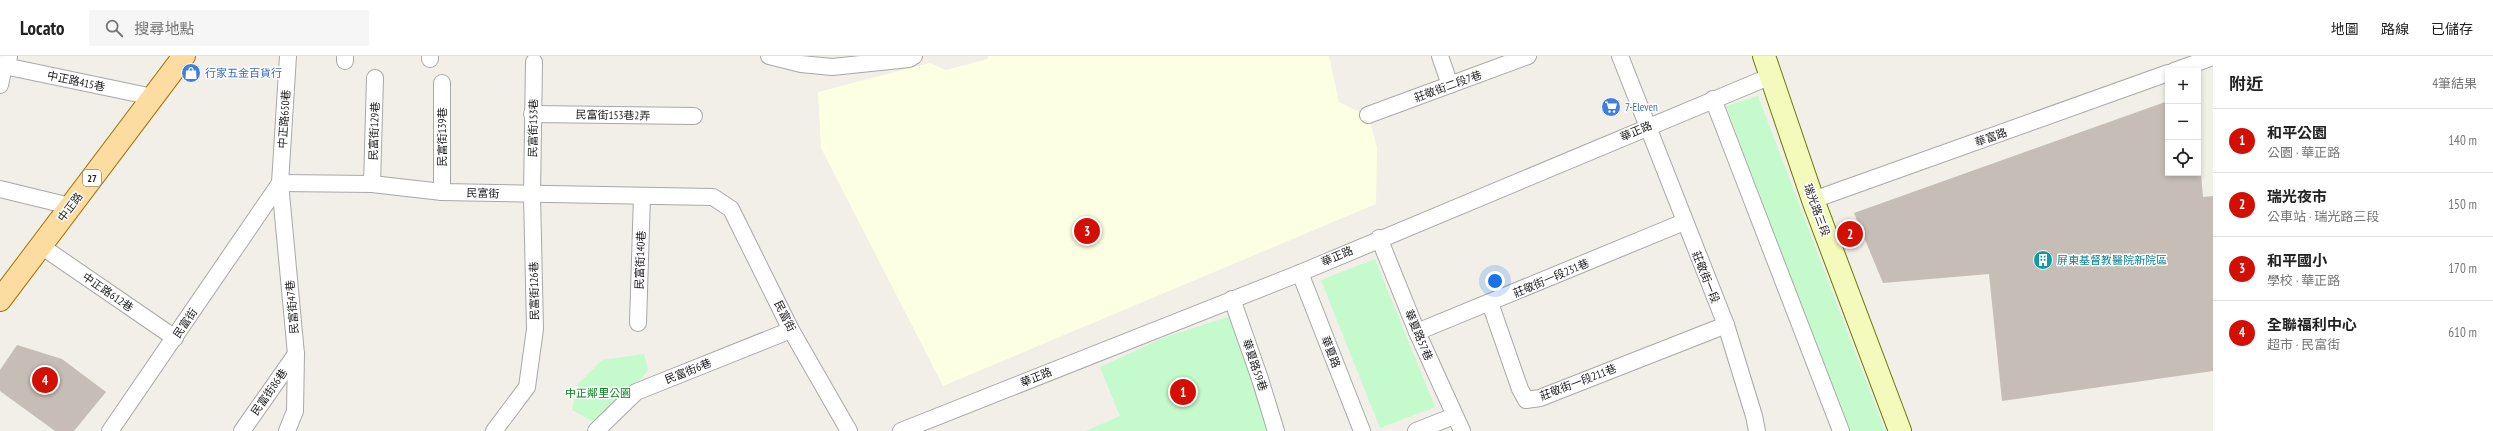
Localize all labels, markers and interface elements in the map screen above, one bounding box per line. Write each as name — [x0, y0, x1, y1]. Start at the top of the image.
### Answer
search box — [89, 10, 369, 46]
text: Locato — [20, 16, 65, 40]
icon: search — [103, 17, 125, 39]
text: 搜尋地點 — [135, 19, 195, 38]
text: 地圖 — [2331, 20, 2359, 38]
text: 路線 — [2381, 20, 2409, 38]
text: 已儲存 — [2431, 20, 2473, 38]
shop icon: 行家五金百貨行 — [180, 62, 202, 84]
place label: 行家五金百貨行 — [205, 66, 282, 80]
street label: 莊敬街二段7巷 — [1412, 67, 1484, 105]
street label: 中正路415巷 — [46, 68, 106, 94]
map controls — [2165, 68, 2201, 176]
button: + — [2165, 68, 2201, 104]
text: 附近 — [2229, 73, 2263, 95]
text: 4筆結果 — [2432, 75, 2477, 92]
street label: 中正路650巷 — [275, 89, 293, 149]
supermarket icon: 7-Eleven — [1600, 96, 1622, 118]
street label: 民富街153巷 — [525, 98, 541, 158]
place label: 7-Eleven — [1625, 100, 1658, 114]
street label: 民富街129巷 — [366, 101, 382, 161]
button: − — [2165, 104, 2201, 140]
street label: 民富街153巷2弄 — [575, 107, 651, 123]
street label: 民富街139巷 — [435, 108, 449, 166]
street label: 華正路 — [1618, 118, 1654, 144]
text: 和平公園 — [2267, 123, 2327, 142]
street label: 華富路 — [1973, 125, 2009, 149]
text: 1 — [2239, 132, 2245, 149]
text: 140 m — [2448, 132, 2477, 149]
button: locate — [2165, 140, 2201, 176]
text: 公園 · 華正路 — [2267, 144, 2340, 161]
road number: 27 — [83, 170, 101, 186]
street label: 瑞光路三段 — [1801, 182, 1833, 238]
street label: 民富街 — [466, 185, 500, 201]
text: 瑞光夜市 — [2267, 187, 2327, 206]
street label: 中正路 — [54, 190, 86, 224]
text: 2 — [2239, 196, 2245, 213]
text: 150 m — [2448, 196, 2477, 213]
text: 公車站 · 瑞光路三段 — [2267, 208, 2379, 225]
pin: 3 — [1074, 216, 1100, 246]
pin: 2 — [1837, 219, 1863, 249]
street label: 民富街140巷 — [632, 230, 648, 290]
street label: 華正路 — [1319, 243, 1355, 269]
street label: 莊敬街一段 — [1689, 249, 1723, 305]
building icon: 屏東基督教醫院新院區 — [2032, 249, 2054, 271]
text: 和平國小 — [2267, 251, 2327, 270]
place label: 屏東基督教醫院新院區 — [2057, 253, 2167, 267]
street label: 莊敬街一段231巷 — [1511, 256, 1591, 300]
text: 3 — [2239, 260, 2245, 277]
text: 170 m — [2448, 260, 2477, 277]
street label: 民富街126巷 — [526, 261, 542, 321]
street label: 中正路612巷 — [80, 269, 136, 315]
your location — [1485, 271, 1505, 291]
text: 學校 · 華正路 — [2267, 272, 2340, 289]
street label: 民富街47巷 — [283, 280, 301, 334]
street label: 民富街 — [771, 298, 799, 334]
street label: 民富街 — [170, 305, 200, 341]
street label: 華夏路57巷 — [1402, 307, 1436, 363]
text: 全聯福利中心 — [2267, 315, 2357, 334]
text: 4 — [2239, 324, 2245, 341]
text: 610 m — [2448, 324, 2477, 341]
street label: 華夏路 — [1319, 334, 1343, 370]
text: 超市 · 民富街 — [2267, 336, 2340, 353]
street label: 華夏路59巷 — [1240, 337, 1270, 393]
street label: 民富街6巷 — [663, 355, 713, 387]
street label: 莊敬街一段211巷 — [1538, 361, 1618, 403]
street label: 華正路 — [1018, 364, 1054, 390]
pin: 4 — [32, 365, 58, 395]
street label: 民富街86巷 — [248, 366, 290, 418]
pin: 1 — [1170, 377, 1196, 407]
park label: 中正鄰里公園 — [565, 386, 631, 400]

